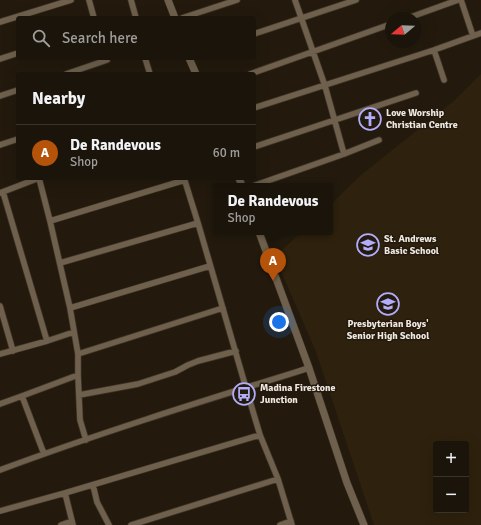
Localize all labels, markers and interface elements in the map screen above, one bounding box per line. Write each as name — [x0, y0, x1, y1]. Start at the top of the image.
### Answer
north arrow — [385, 12, 421, 48]
search box — [16, 16, 256, 60]
icon: search — [30, 27, 52, 49]
text: Search here — [62, 29, 138, 47]
text: Nearby — [32, 88, 85, 109]
church icon: Love Worship Christian Centre — [357, 106, 383, 132]
place label: Love Worship Christian Centre — [386, 107, 458, 131]
text: De Randevous — [70, 136, 161, 154]
text: A — [41, 145, 49, 161]
text: 60 m — [213, 145, 240, 161]
text: Shop — [70, 154, 98, 170]
popup — [213, 183, 333, 235]
text: De Randevous — [228, 192, 318, 210]
text: Shop — [228, 210, 255, 226]
school or university icon: St. Andrews Basic School — [355, 232, 381, 258]
place label: St. Andrews Basic School — [384, 233, 439, 257]
pin: A — [260, 248, 286, 281]
school or university icon: Presbyterian Boys' Senior High School — [375, 291, 401, 317]
your location — [269, 312, 289, 332]
place label: Presbyterian Boys' Senior High School — [347, 318, 429, 342]
bus stop icon: Madina Firestone Junction — [231, 381, 257, 407]
place label: Madina Firestone Junction — [260, 382, 335, 406]
map controls — [433, 441, 469, 513]
button: + — [433, 441, 469, 477]
button: − — [433, 477, 469, 513]

